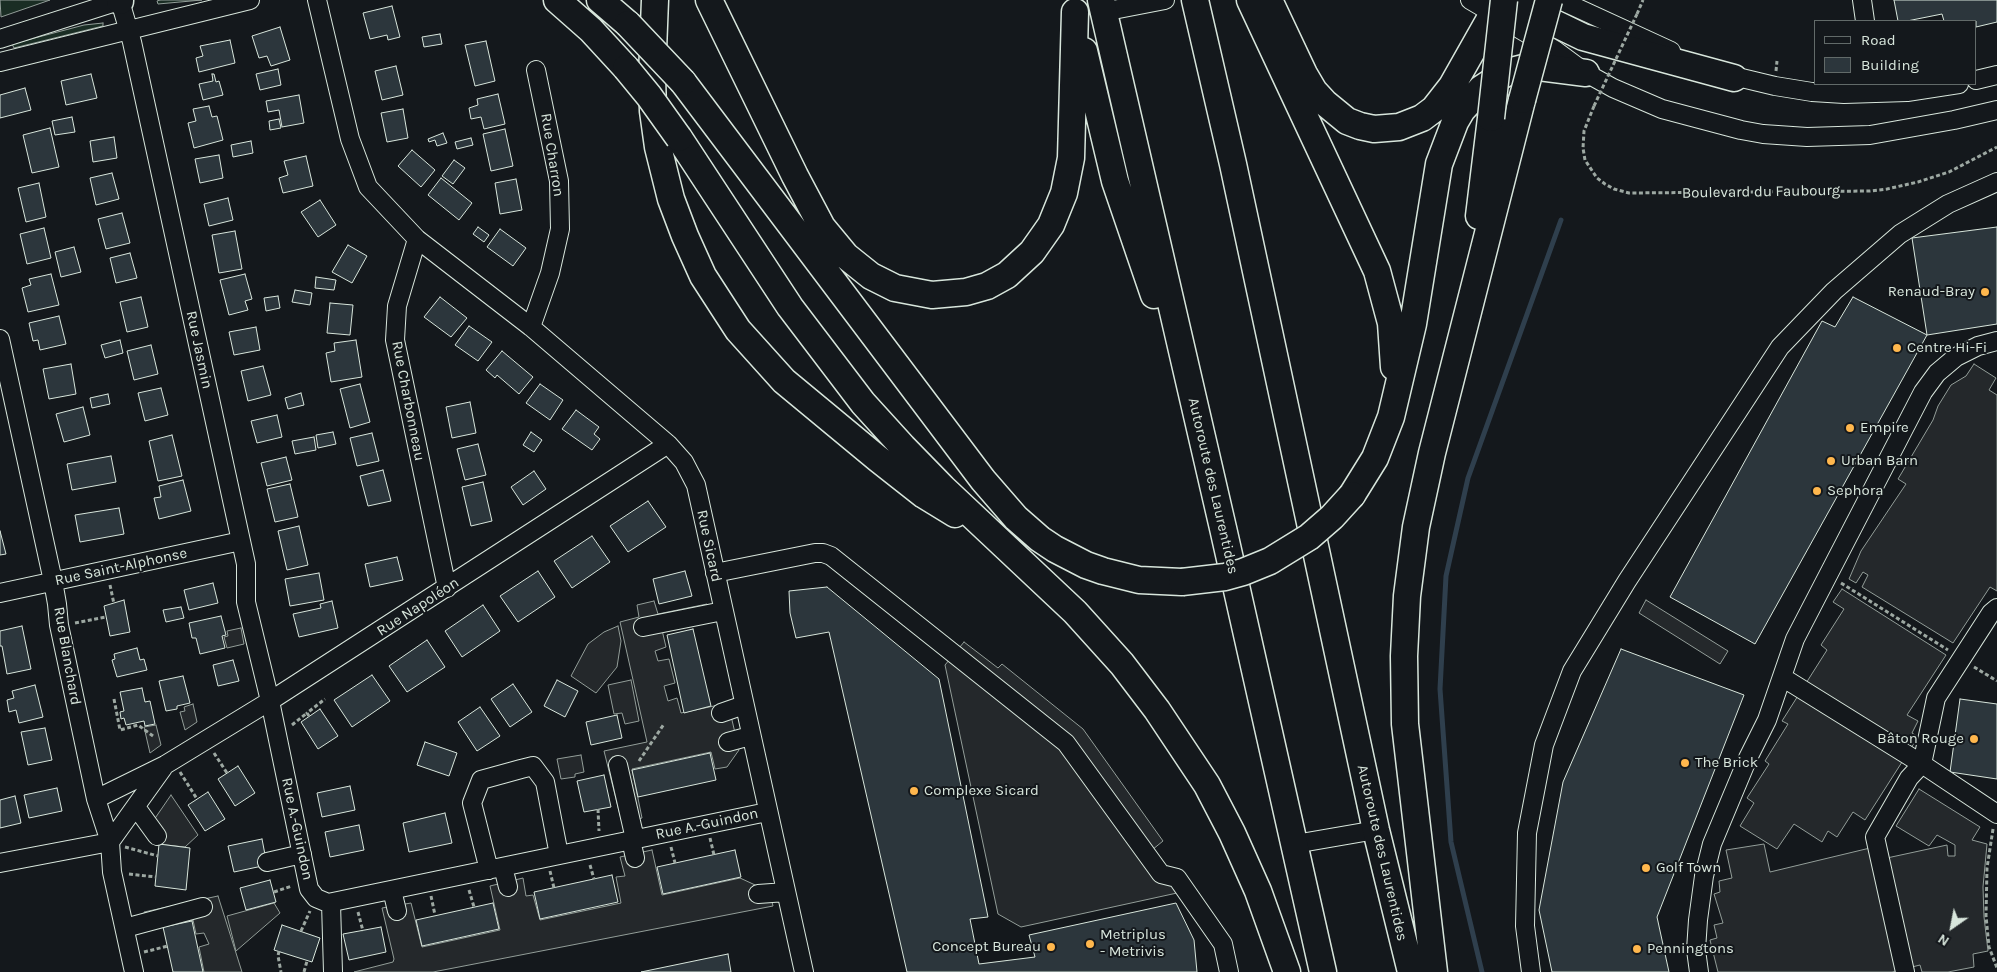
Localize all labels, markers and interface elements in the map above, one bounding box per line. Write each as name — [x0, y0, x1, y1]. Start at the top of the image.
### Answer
legend — [1814, 20, 1977, 85]
text: Road — [1861, 31, 1896, 49]
text: Building — [1861, 56, 1919, 74]
street label: Rue Charron — [537, 112, 567, 198]
street label: Boulevard du Faubourg — [1682, 182, 1840, 202]
place label: Renaud-Bray — [1888, 283, 1975, 301]
marker: Renaud-Bray — [1979, 286, 1991, 298]
street label: Rue Jasmin — [182, 309, 216, 391]
place label: Centre Hi-Fi — [1907, 339, 1987, 357]
street label: Rue Charbonneau — [388, 340, 428, 462]
marker: Centre Hi-Fi — [1891, 342, 1903, 354]
street label: Autoroute des Laurentides — [1184, 396, 1242, 576]
place label: Empire — [1860, 419, 1909, 437]
marker: Empire — [1844, 422, 1856, 434]
place label: Urban Barn — [1841, 452, 1918, 470]
marker: Urban Barn — [1825, 455, 1837, 467]
place label: Sephora — [1827, 482, 1883, 500]
marker: Sephora — [1811, 485, 1823, 497]
street label: Rue Sicard — [693, 508, 725, 584]
street label: Rue Saint-Alphonse — [53, 544, 189, 590]
street label: Rue Napoléon — [374, 574, 462, 640]
street label: Rue Blanchard — [49, 605, 85, 707]
place label: Bâton Rouge — [1877, 730, 1964, 748]
marker: Bâton Rouge — [1968, 733, 1980, 745]
place label: The Brick — [1695, 754, 1758, 772]
marker: The Brick — [1679, 757, 1691, 769]
street label: Autoroute des Laurentides — [1353, 763, 1411, 943]
street label: Rue A.-Guindon — [277, 776, 317, 882]
place label: Complexe Sicard — [924, 782, 1039, 800]
marker: Complexe Sicard — [908, 785, 920, 797]
street label: Rue A.-Guindon — [654, 804, 760, 844]
place label: Golf Town — [1656, 859, 1721, 877]
marker: Golf Town — [1640, 862, 1652, 874]
north arrow — [1927, 902, 1977, 952]
place label: Metriplus - Metrivis — [1100, 926, 1166, 961]
text: N — [1935, 930, 1952, 950]
place label: Concept Bureau — [932, 938, 1041, 956]
marker: Metriplus - Metrivis — [1084, 938, 1096, 950]
place label: Penningtons — [1647, 940, 1734, 958]
marker: Concept Bureau — [1045, 941, 1057, 953]
marker: Penningtons — [1631, 943, 1643, 955]

